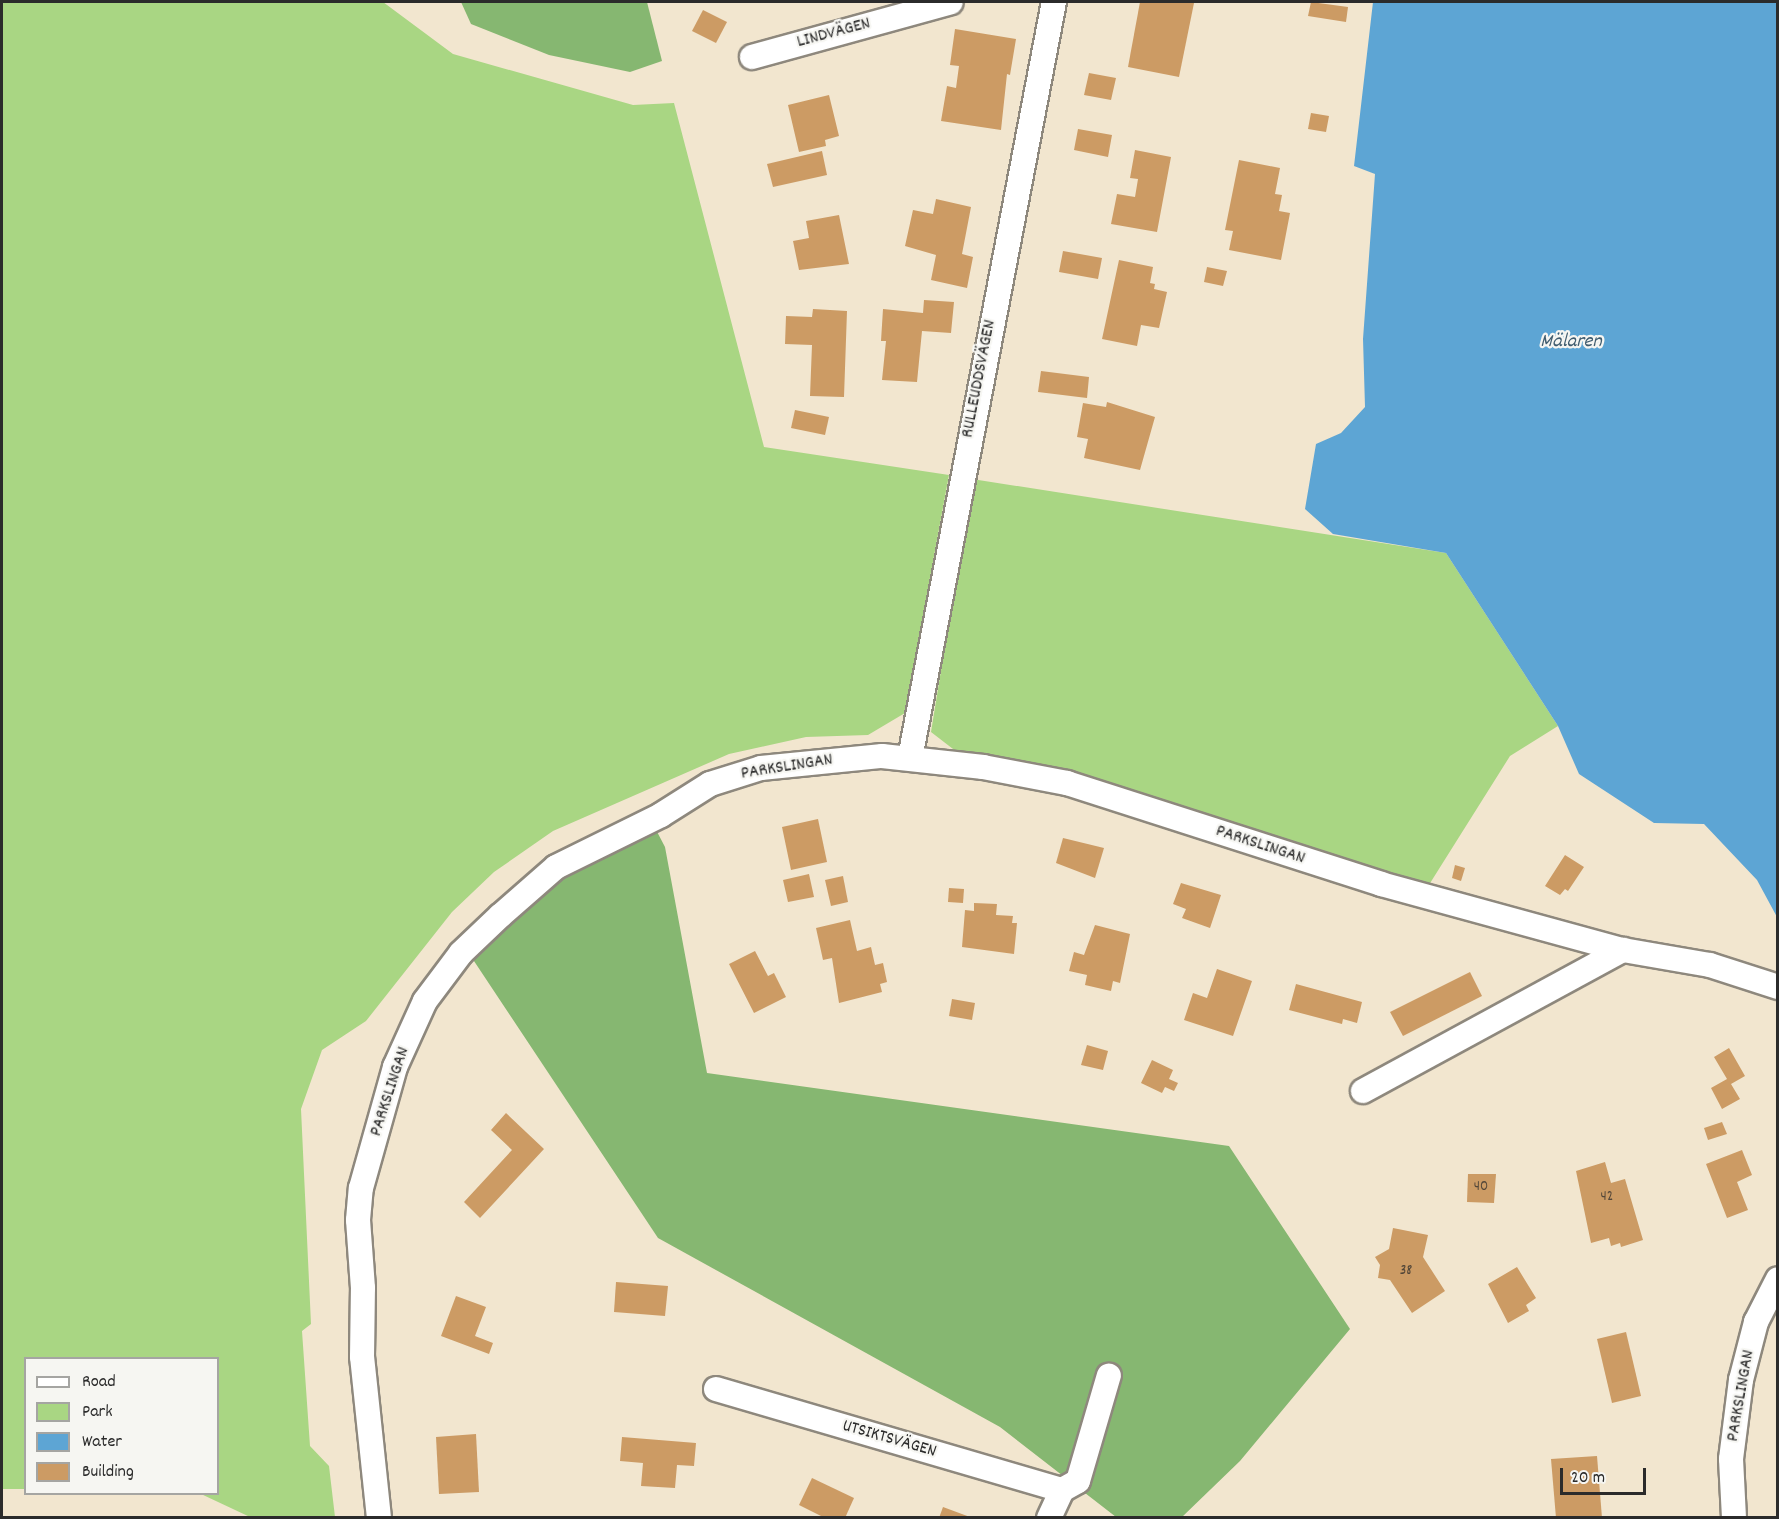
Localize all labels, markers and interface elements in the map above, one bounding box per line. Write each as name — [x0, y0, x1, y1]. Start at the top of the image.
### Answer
street label: LINDVÄGEN — [795, 14, 873, 54]
street label: RULLEUDDSVÄGEN — [958, 318, 1002, 440]
water label: Mälaren — [1540, 330, 1602, 354]
street label: PARKSLINGAN — [740, 750, 834, 786]
street label: PARKSLINGAN — [1213, 821, 1307, 871]
street label: PARKSLINGAN — [366, 1045, 416, 1139]
house number: 40 — [1474, 1179, 1488, 1197]
house number: 42 — [1601, 1189, 1613, 1207]
house number: 38 — [1400, 1263, 1412, 1281]
street label: PARKSLINGAN — [1723, 1348, 1761, 1444]
legend — [24, 1357, 219, 1495]
text: Road — [82, 1370, 116, 1395]
text: Park — [82, 1400, 113, 1425]
street label: UTSIKTSVÄGEN — [839, 1416, 939, 1464]
text: Water — [82, 1430, 122, 1455]
scale bar — [1563, 1456, 1648, 1494]
text: Building — [82, 1460, 134, 1485]
text: 20 m — [1571, 1466, 1605, 1491]

